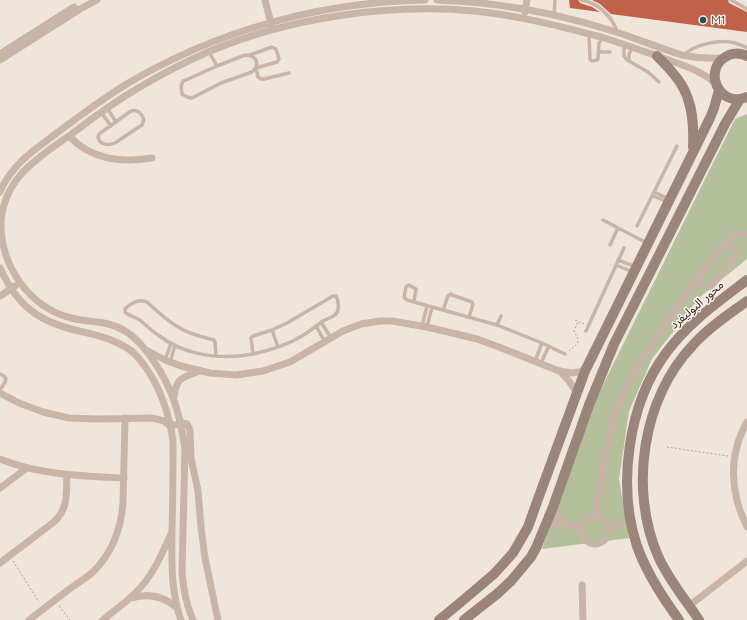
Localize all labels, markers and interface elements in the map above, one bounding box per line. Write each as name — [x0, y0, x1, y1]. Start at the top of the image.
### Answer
place label: M1 — [711, 13, 725, 27]
marker: M1 — [698, 15, 708, 25]
street label: محور البوليفرد — [667, 278, 727, 332]

